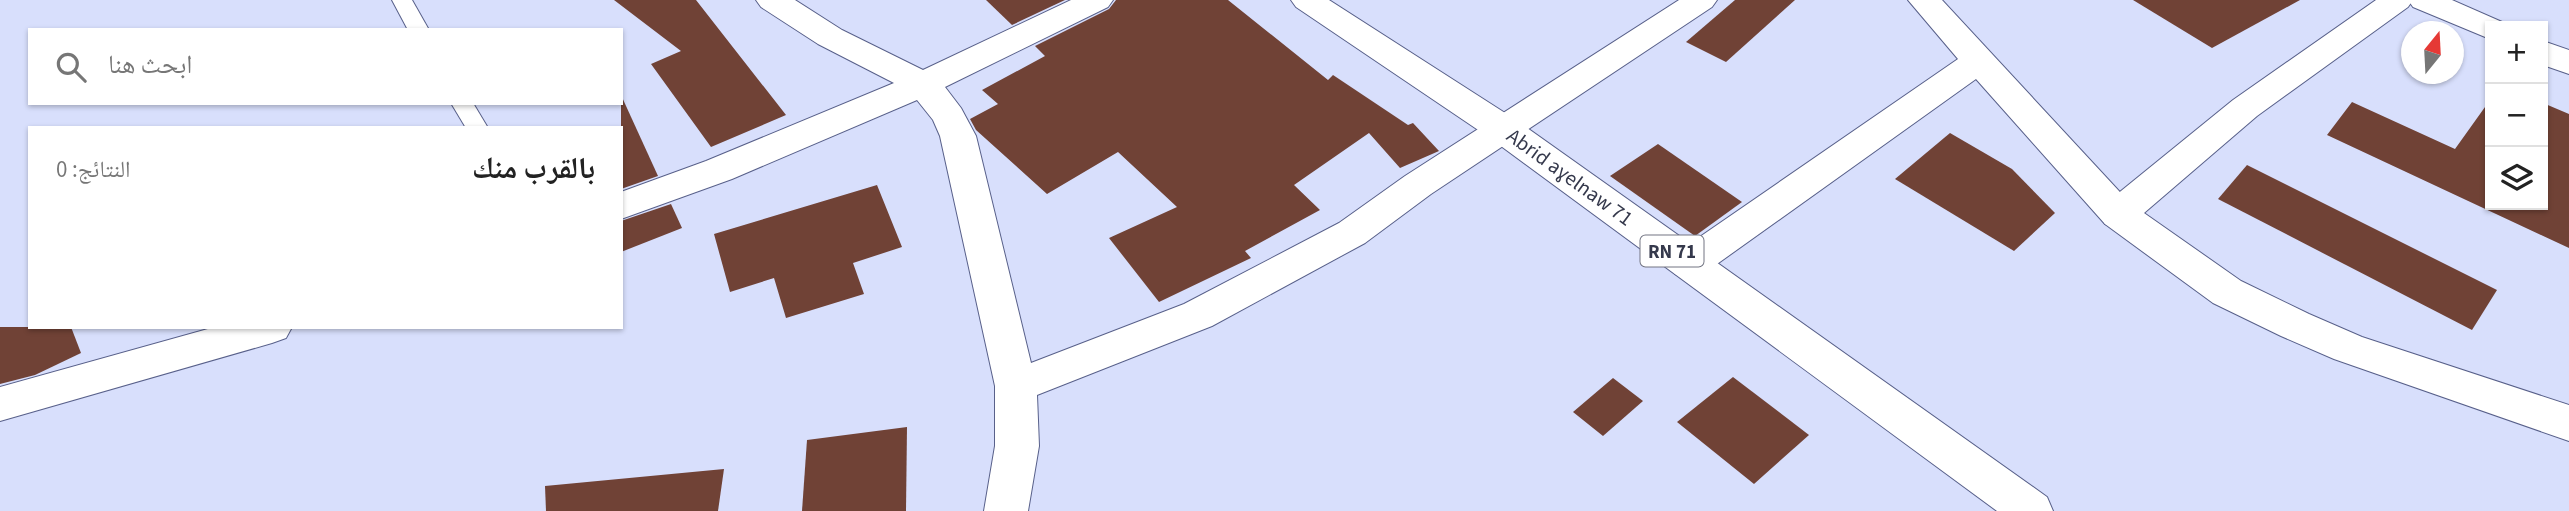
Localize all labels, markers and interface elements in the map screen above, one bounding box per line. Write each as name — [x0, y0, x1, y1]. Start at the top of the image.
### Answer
north arrow — [2401, 21, 2464, 84]
map controls — [2485, 21, 2548, 210]
button: + — [2485, 21, 2548, 84]
search box — [28, 28, 623, 105]
text: ابحث هنا — [108, 46, 192, 83]
icon: search — [52, 48, 90, 86]
button: − — [2485, 84, 2548, 147]
street label: Abrid aɣelnaw 71 — [1501, 121, 1639, 233]
text: بالقرب منك — [472, 147, 595, 190]
button: layers — [2485, 147, 2548, 210]
text: النتائج: 0 — [56, 153, 131, 186]
road number: RN 71 — [1640, 235, 1704, 266]

